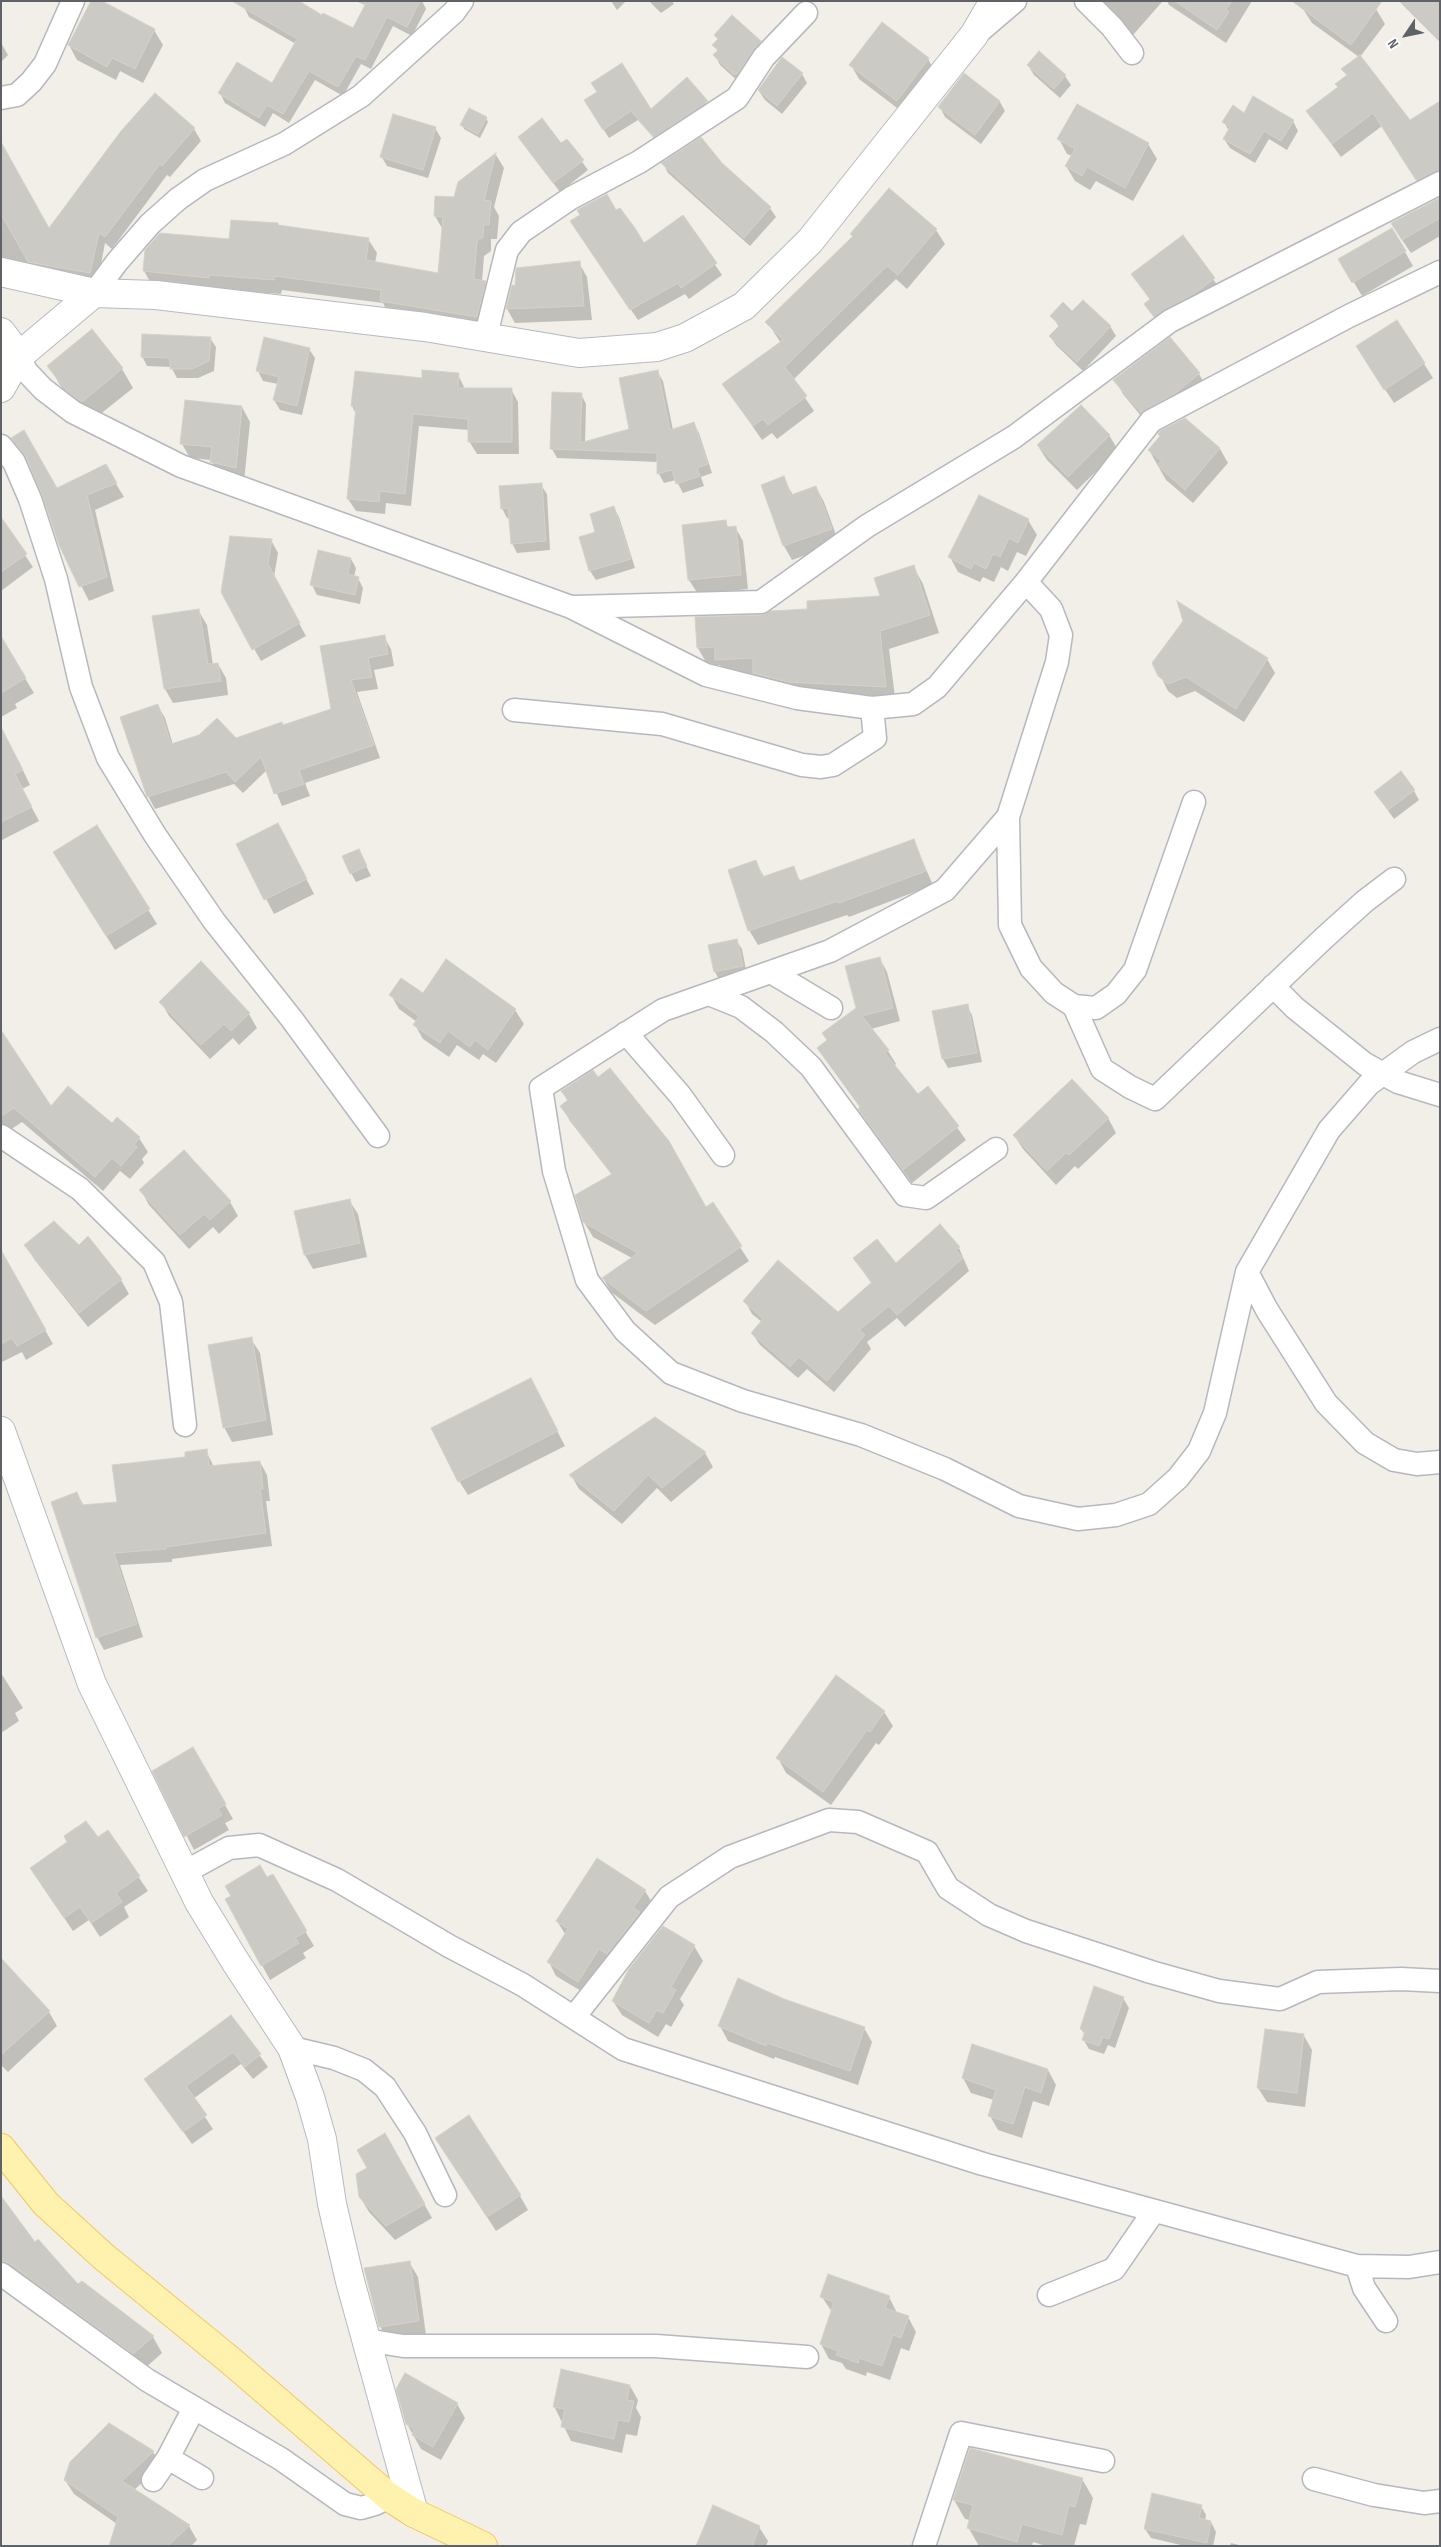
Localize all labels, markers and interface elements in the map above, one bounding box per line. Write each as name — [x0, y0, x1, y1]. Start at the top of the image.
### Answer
north arrow — [1381, 10, 1431, 60]
text: N — [1384, 36, 1402, 52]

